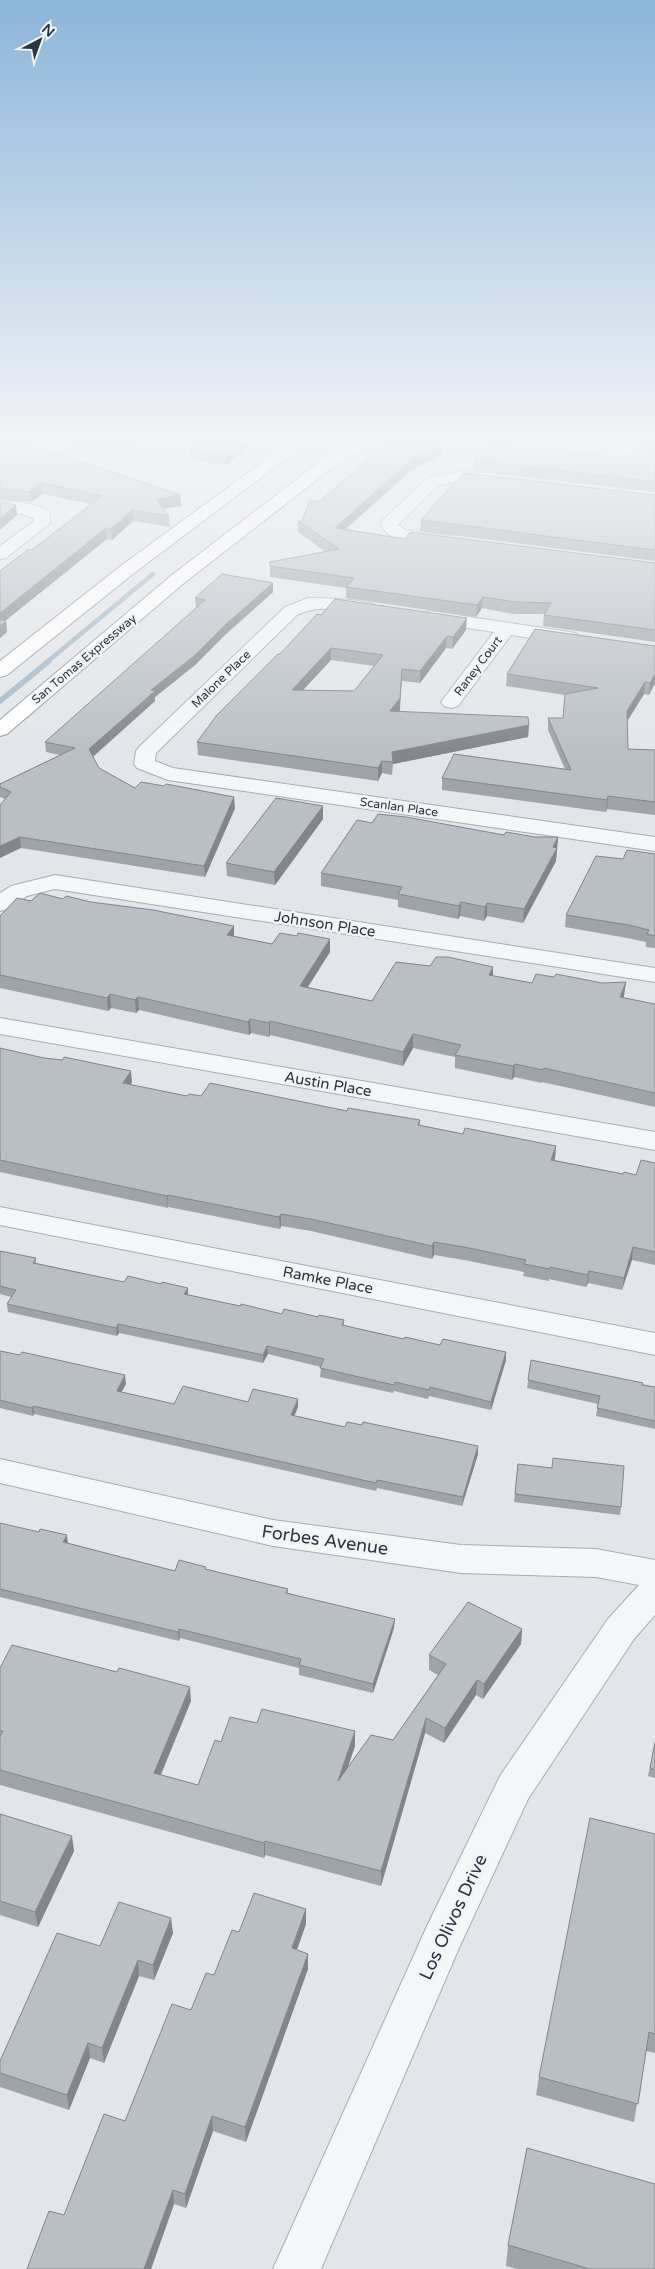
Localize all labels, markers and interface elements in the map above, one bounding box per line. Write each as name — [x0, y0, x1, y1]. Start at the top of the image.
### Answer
north arrow — [15, 15, 65, 65]
text: N — [38, 20, 58, 41]
street label: San Tomas Expressway — [29, 611, 139, 707]
street label: Raney Court — [451, 633, 505, 698]
street label: Malone Place — [189, 647, 254, 711]
street label: Scanlan Place — [359, 795, 439, 819]
street label: Johnson Place — [273, 907, 377, 941]
street label: Austin Place — [283, 1067, 373, 1101]
street label: Ramke Place — [281, 1262, 375, 1298]
street label: Forbes Avenue — [260, 1520, 390, 1560]
street label: Los Olivos Drive — [414, 1851, 492, 1983]

